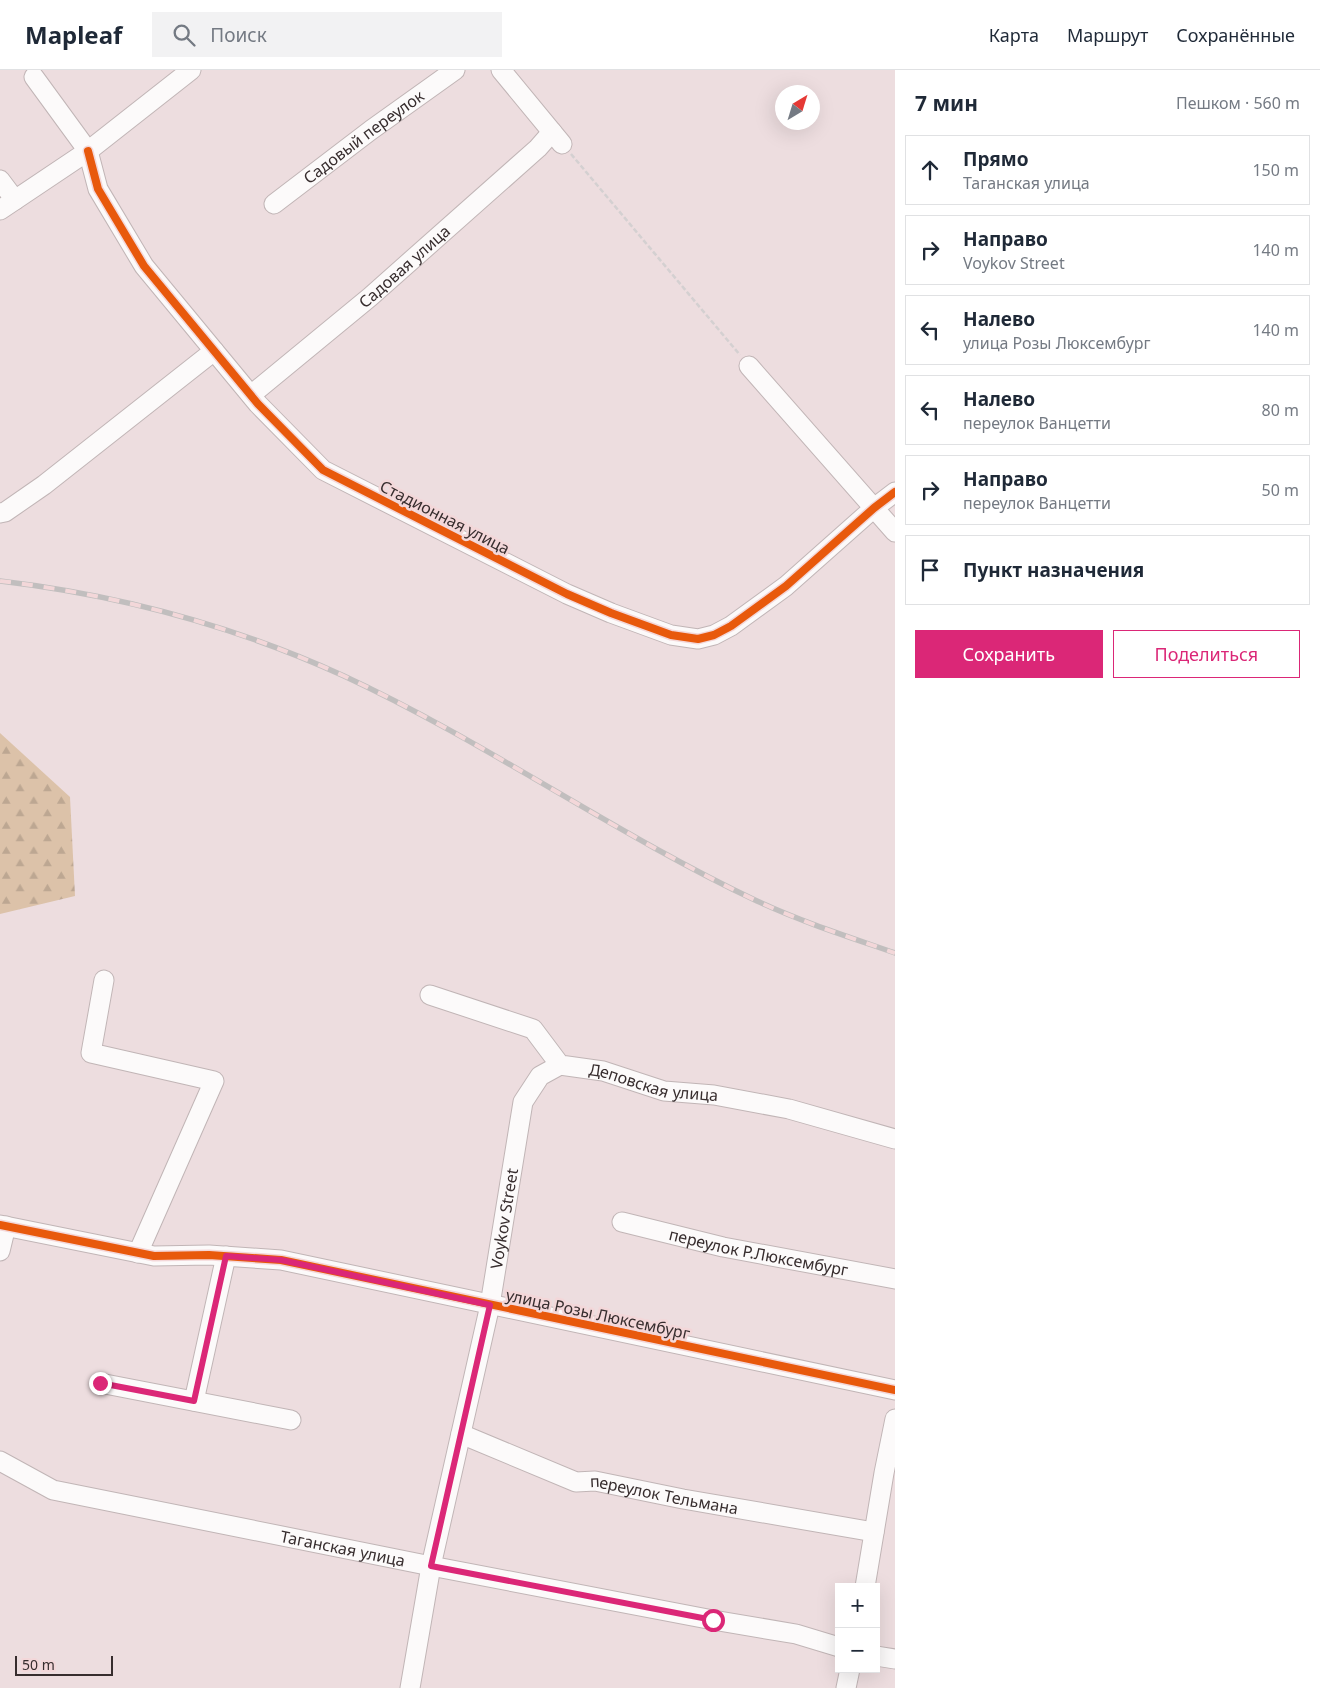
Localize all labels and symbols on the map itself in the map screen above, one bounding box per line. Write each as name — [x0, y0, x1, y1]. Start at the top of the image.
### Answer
street label: Садовый переулок — [299, 84, 429, 189]
north arrow — [775, 85, 820, 130]
street label: Садовая улица — [354, 220, 455, 313]
street label: Стадионная улица — [376, 475, 514, 559]
street label: Деповская улица — [587, 1058, 719, 1106]
street label: Voykov Street — [485, 1166, 523, 1271]
street label: переулок Р.Люксембург — [667, 1223, 850, 1281]
street label: улица Розы Люксембург — [504, 1284, 692, 1344]
route end — [89, 1372, 112, 1395]
street label: переулок Тельмана — [589, 1470, 740, 1519]
street label: Таганская улица — [279, 1525, 407, 1572]
route start — [702, 1609, 725, 1632]
scale bar — [15, 1653, 112, 1676]

